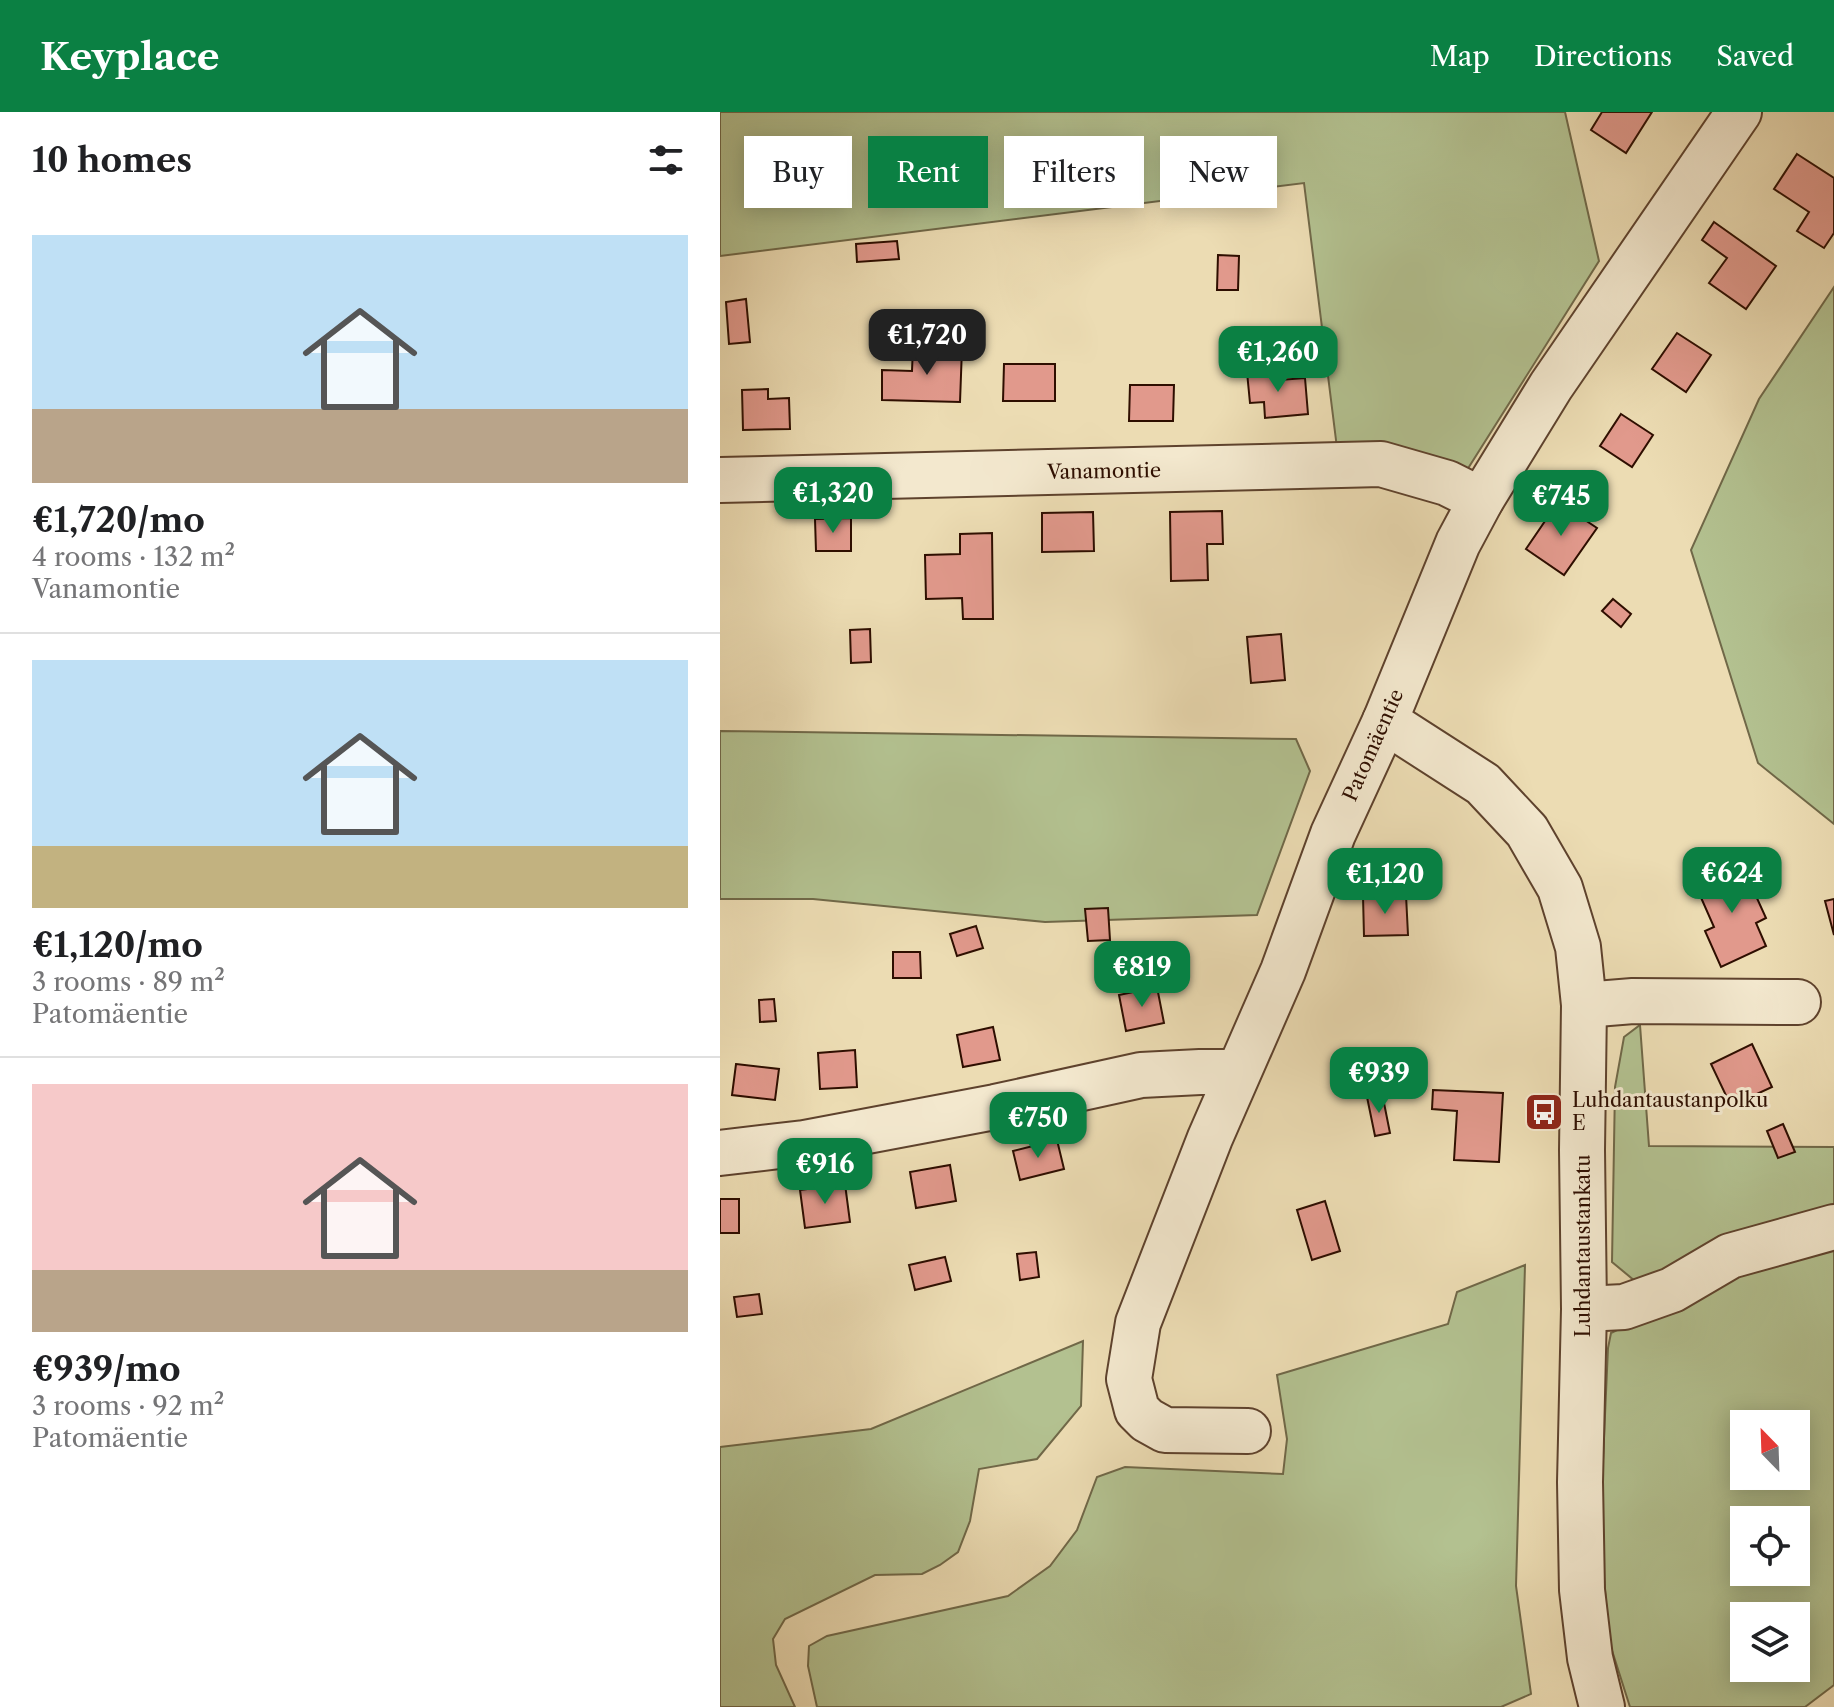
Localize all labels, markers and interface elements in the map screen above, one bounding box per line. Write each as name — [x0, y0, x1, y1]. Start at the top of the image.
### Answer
text: Keyplace — [40, 33, 219, 80]
text: Map — [1430, 39, 1490, 73]
text: Directions — [1534, 39, 1672, 73]
text: Saved — [1716, 39, 1794, 73]
chip: Buy — [744, 136, 852, 208]
chip: Rent — [868, 136, 988, 208]
chip: Filters — [1004, 136, 1144, 208]
chip: New — [1160, 136, 1277, 208]
icon: filters — [644, 138, 688, 182]
text: 10 homes — [32, 139, 192, 181]
icon: home — [288, 287, 432, 431]
pin: €1,720 — [862, 309, 992, 377]
text: €1,720 — [887, 319, 967, 351]
pin: €1,260 — [1213, 326, 1343, 394]
text: €1,260 — [1237, 336, 1319, 368]
street label: Vanamontie — [1046, 458, 1161, 484]
pin: €1,320 — [768, 467, 898, 535]
pin: €745 — [1514, 470, 1608, 538]
text: €1,320 — [792, 477, 874, 509]
text: €745 — [1532, 480, 1591, 512]
text: €1,720/mo — [32, 499, 205, 541]
text: 4 rooms · 132 m² — [32, 541, 235, 573]
text: Vanamontie — [32, 573, 180, 605]
street label: Patomäentie — [1338, 685, 1408, 805]
icon: home — [288, 712, 432, 856]
pin: €624 — [1685, 847, 1779, 915]
pin: €1,120 — [1320, 848, 1450, 916]
text: €624 — [1701, 857, 1763, 889]
text: €1,120 — [1346, 858, 1425, 890]
text: €1,120/mo — [32, 924, 203, 966]
pin: €819 — [1095, 941, 1189, 1009]
text: €819 — [1112, 951, 1172, 983]
text: 3 rooms · 89 m² — [32, 966, 225, 998]
text: Patomäentie — [32, 998, 188, 1030]
pin: €939 — [1332, 1047, 1426, 1115]
text: €939 — [1348, 1057, 1410, 1089]
place label: Luhdantaustanpolku E — [1572, 1088, 1768, 1135]
bus stop icon: Luhdantaustanpolku E — [1523, 1091, 1565, 1133]
pin: €750 — [991, 1092, 1085, 1160]
text: €750 — [1008, 1102, 1068, 1134]
icon: home — [288, 1136, 432, 1280]
pin: €916 — [778, 1138, 872, 1206]
text: €916 — [795, 1148, 855, 1180]
street label: Luhdantaustankatu — [1571, 1155, 1595, 1337]
text: €939/mo — [32, 1348, 181, 1390]
text: 3 rooms · 92 m² — [32, 1390, 224, 1422]
north arrow — [1730, 1410, 1810, 1490]
map controls — [1730, 1410, 1810, 1682]
text: Patomäentie — [32, 1422, 188, 1454]
button: locate — [1730, 1506, 1810, 1586]
button: layers — [1730, 1602, 1810, 1682]

